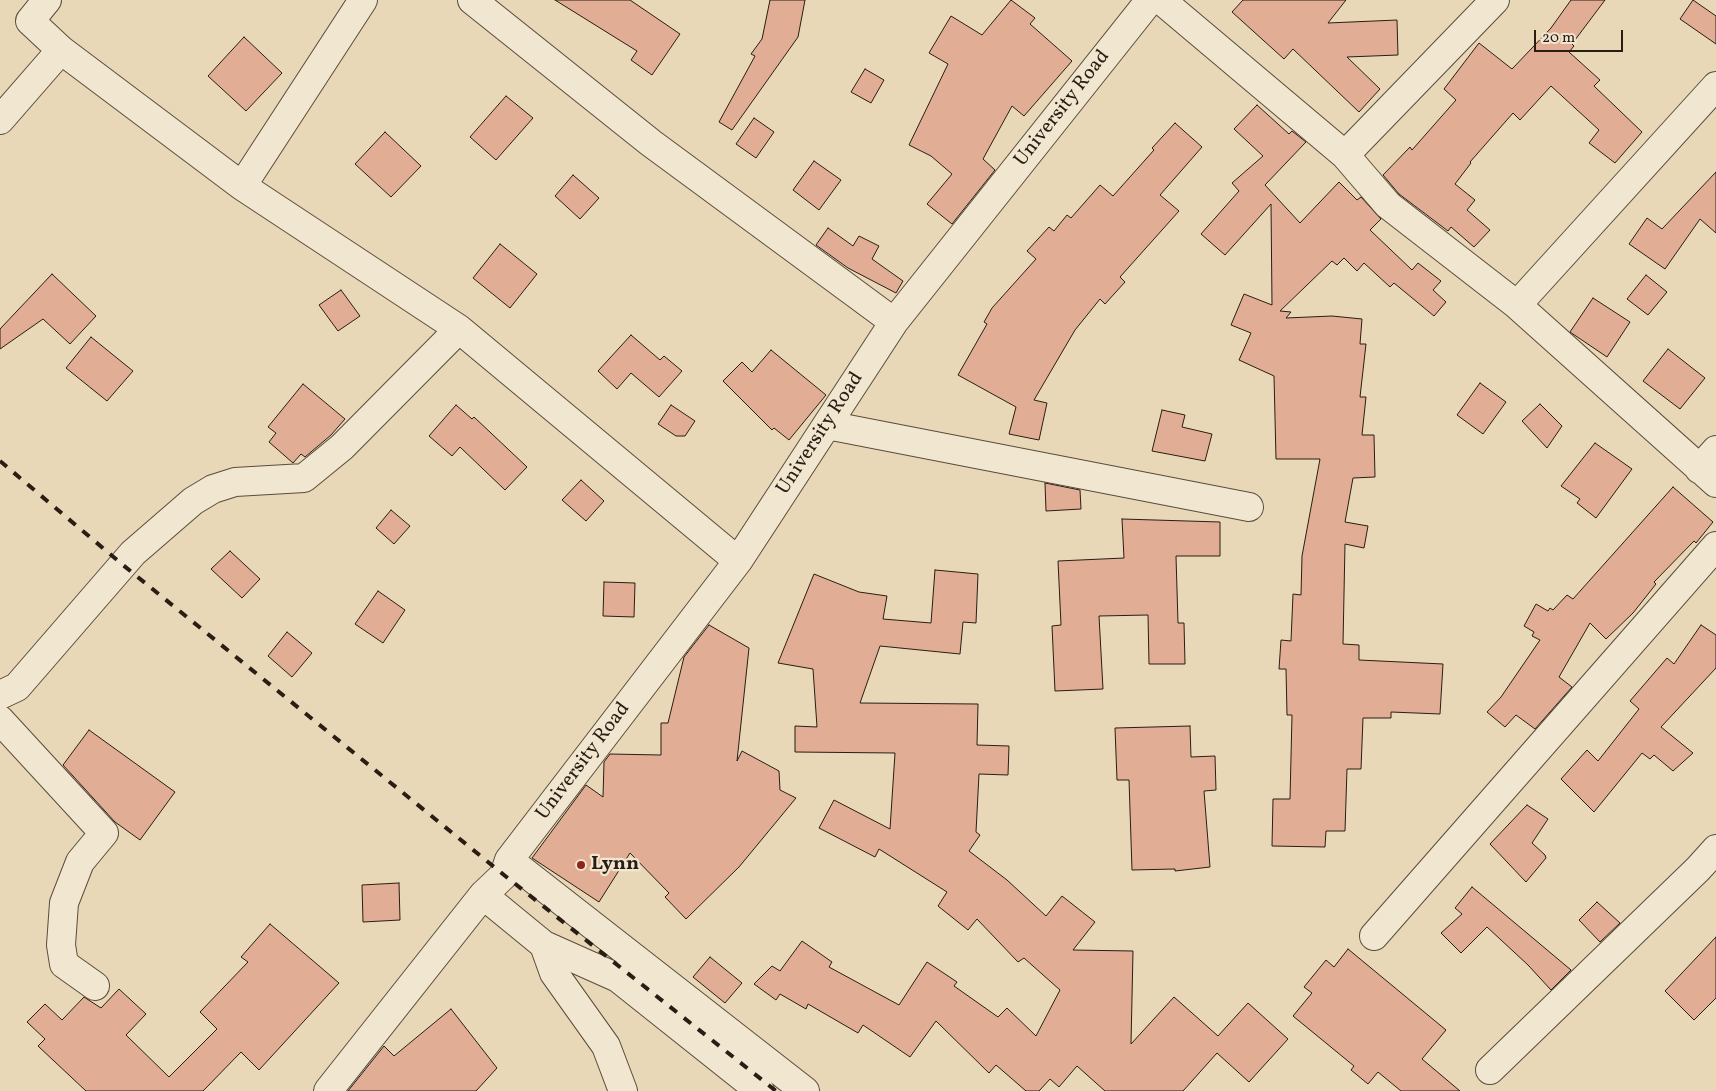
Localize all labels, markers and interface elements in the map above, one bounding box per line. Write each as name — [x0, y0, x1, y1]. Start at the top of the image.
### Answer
scale bar — [1536, 20, 1625, 52]
text: 20 m — [1542, 28, 1575, 49]
street label: University Road — [1010, 46, 1116, 172]
street label: University Road — [772, 368, 870, 500]
street label: University Road — [532, 698, 636, 826]
place label: Lynn — [591, 853, 639, 877]
marker: Lynn — [575, 859, 587, 871]

